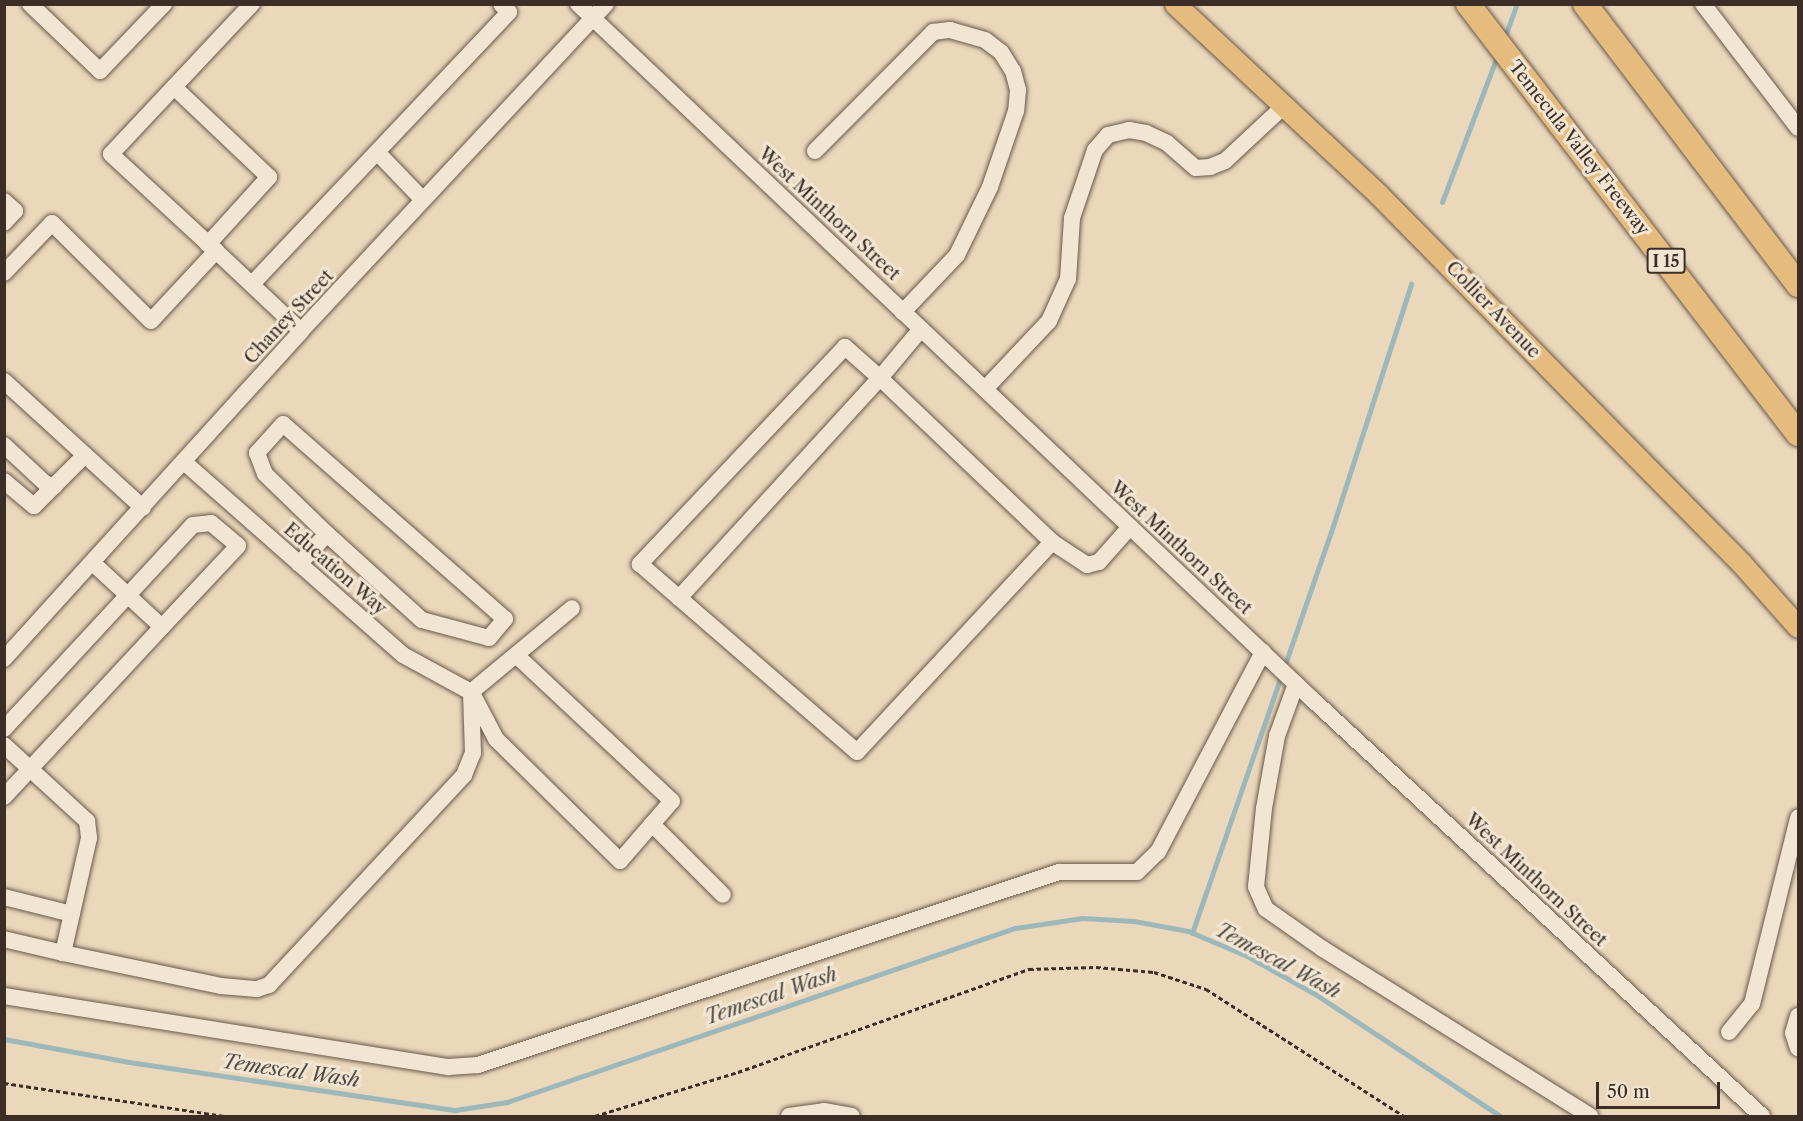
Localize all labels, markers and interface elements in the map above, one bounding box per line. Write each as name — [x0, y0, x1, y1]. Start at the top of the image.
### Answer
street label: Temecula Valley Freeway — [1504, 56, 1654, 240]
street label: West Minthorn Street — [754, 143, 904, 285]
road number: I 15 — [1646, 248, 1686, 274]
street label: Collier Avenue — [1441, 257, 1545, 363]
street label: Chaney Street — [240, 265, 338, 369]
street label: West Minthorn Street — [1106, 477, 1256, 619]
street label: Education Way — [279, 518, 391, 620]
street label: West Minthorn Street — [1461, 809, 1611, 951]
water label: Temescal Wash — [1211, 918, 1345, 1004]
water label: Temescal Wash — [702, 962, 840, 1030]
water label: Temescal Wash — [221, 1050, 361, 1092]
scale bar — [1599, 1070, 1724, 1108]
text: 50 m — [1607, 1081, 1650, 1103]

